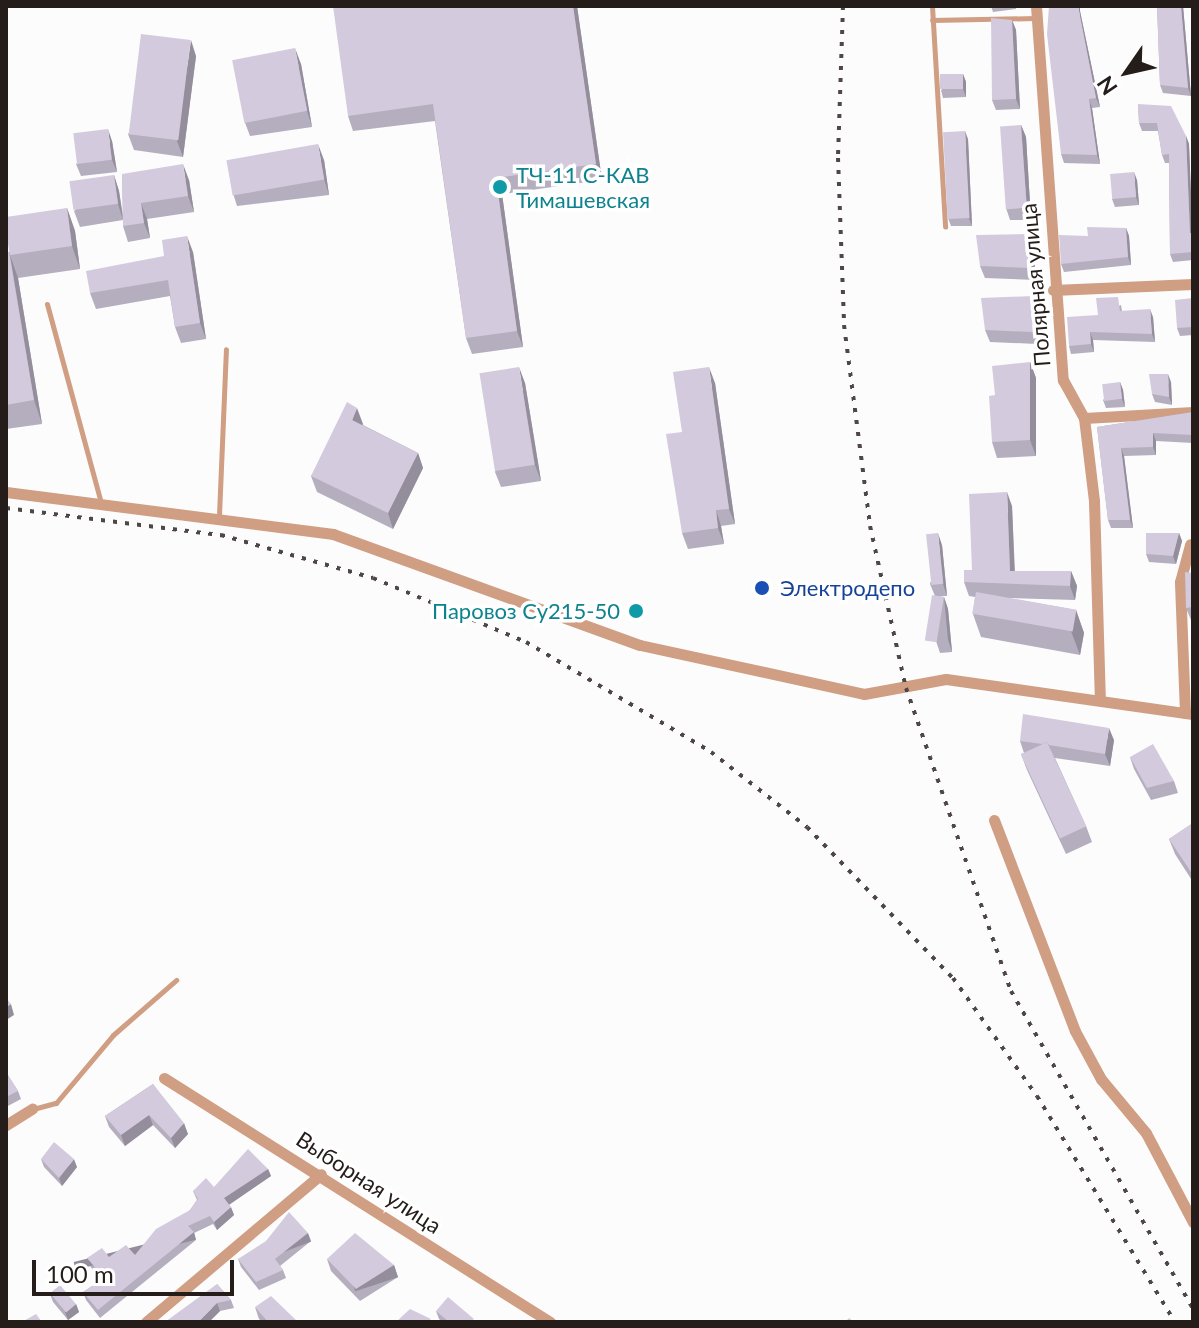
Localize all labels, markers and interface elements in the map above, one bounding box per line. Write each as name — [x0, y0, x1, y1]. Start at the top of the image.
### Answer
north arrow — [1087, 32, 1167, 112]
text: N — [1091, 71, 1123, 100]
place label: ТЧ-11 С-КАВ Тимашевская — [516, 161, 650, 212]
marker: ТЧ-11 С-КАВ Тимашевская — [491, 178, 509, 196]
street label: Полярная улица — [1015, 202, 1055, 368]
place label: Электродепо — [780, 575, 915, 601]
marker: Электродепо — [751, 577, 773, 599]
place label: Паровоз Су215-50 — [432, 598, 620, 624]
marker: Паровоз Су215-50 — [627, 602, 645, 620]
street label: Выборная улица — [292, 1125, 446, 1239]
scale bar — [36, 1244, 238, 1294]
text: 100 m — [46, 1259, 114, 1288]

